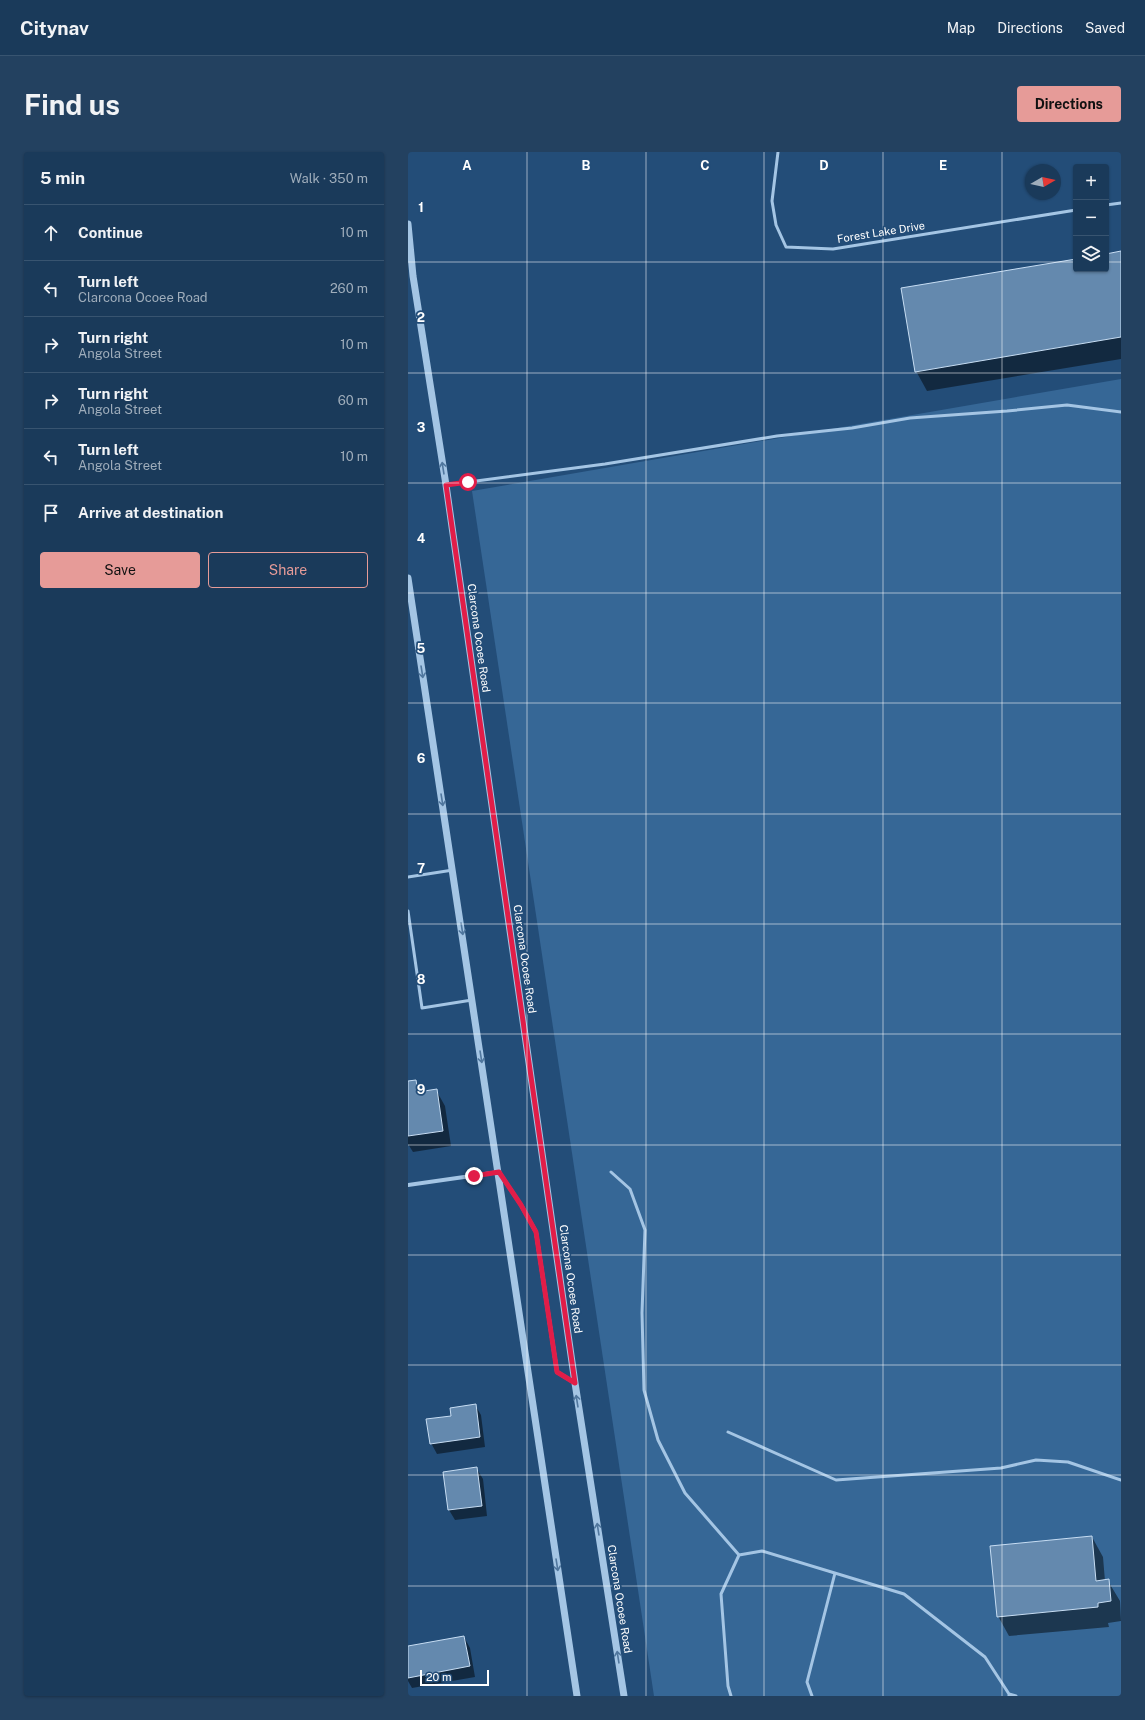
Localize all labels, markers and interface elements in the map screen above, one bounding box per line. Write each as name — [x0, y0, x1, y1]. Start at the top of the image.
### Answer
text: Citynav — [20, 17, 89, 39]
text: Map — [947, 20, 975, 36]
text: Directions — [997, 20, 1063, 36]
text: Saved — [1085, 20, 1125, 36]
button: Directions — [1017, 86, 1121, 122]
text: Find us — [24, 88, 120, 121]
text: A — [462, 158, 472, 173]
text: B — [582, 158, 591, 173]
text: C — [700, 158, 710, 173]
text: D — [819, 158, 829, 173]
text: E — [939, 158, 947, 173]
north arrow — [1025, 164, 1061, 200]
map controls — [1073, 164, 1109, 272]
button: + — [1073, 164, 1109, 200]
text: 5 min — [40, 168, 85, 188]
text: Walk · 350 m — [290, 171, 368, 186]
text: 1 — [418, 200, 424, 215]
button: − — [1073, 200, 1109, 236]
street label: Forest Lake Drive — [836, 219, 926, 245]
icon: ahead — [40, 222, 62, 244]
text: Continue — [78, 224, 143, 241]
text: 10 m — [340, 225, 368, 240]
button: layers — [1073, 236, 1109, 272]
text: Turn left — [78, 273, 139, 290]
icon: left — [40, 278, 62, 300]
text: 260 m — [330, 281, 368, 296]
text: Clarcona Ocoee Road — [78, 290, 208, 305]
text: 2 — [417, 310, 425, 325]
text: Turn right — [78, 329, 148, 346]
icon: right — [40, 334, 62, 356]
text: 10 m — [340, 337, 368, 352]
text: Angola Street — [78, 346, 162, 361]
text: Turn right — [78, 385, 148, 402]
icon: right — [40, 390, 62, 412]
text: 60 m — [338, 393, 368, 408]
text: Angola Street — [78, 402, 162, 417]
text: 3 — [417, 420, 426, 435]
text: Turn left — [78, 441, 139, 458]
icon: left — [40, 446, 62, 468]
text: 10 m — [340, 449, 368, 464]
text: Angola Street — [78, 458, 162, 473]
one-way arrow — [439, 462, 447, 475]
route start — [459, 473, 477, 491]
icon: arrive — [40, 502, 62, 524]
text: Arrive at destination — [78, 504, 223, 521]
text: 4 — [417, 531, 426, 546]
button: Save — [40, 552, 200, 588]
button: Share — [208, 552, 368, 588]
street label: Clarcona Ocoee Road — [465, 583, 493, 693]
text: 5 — [417, 641, 426, 656]
one-way arrow — [418, 665, 426, 678]
text: 6 — [417, 751, 426, 766]
one-way arrow — [438, 793, 446, 806]
text: 7 — [417, 861, 425, 876]
street label: Clarcona Ocoee Road — [511, 904, 539, 1014]
one-way arrow — [458, 922, 466, 935]
text: 8 — [417, 972, 426, 987]
one-way arrow — [477, 1050, 485, 1063]
text: 9 — [417, 1082, 425, 1097]
route end — [465, 1167, 483, 1185]
street label: Clarcona Ocoee Road — [557, 1224, 585, 1334]
one-way arrow — [573, 1395, 581, 1408]
one-way arrow — [593, 1523, 601, 1536]
street label: Clarcona Ocoee Road — [605, 1544, 635, 1654]
one-way arrow — [553, 1558, 561, 1571]
one-way arrow — [614, 1651, 622, 1664]
scale bar — [420, 1668, 489, 1687]
text: 20 m — [426, 1671, 451, 1683]

